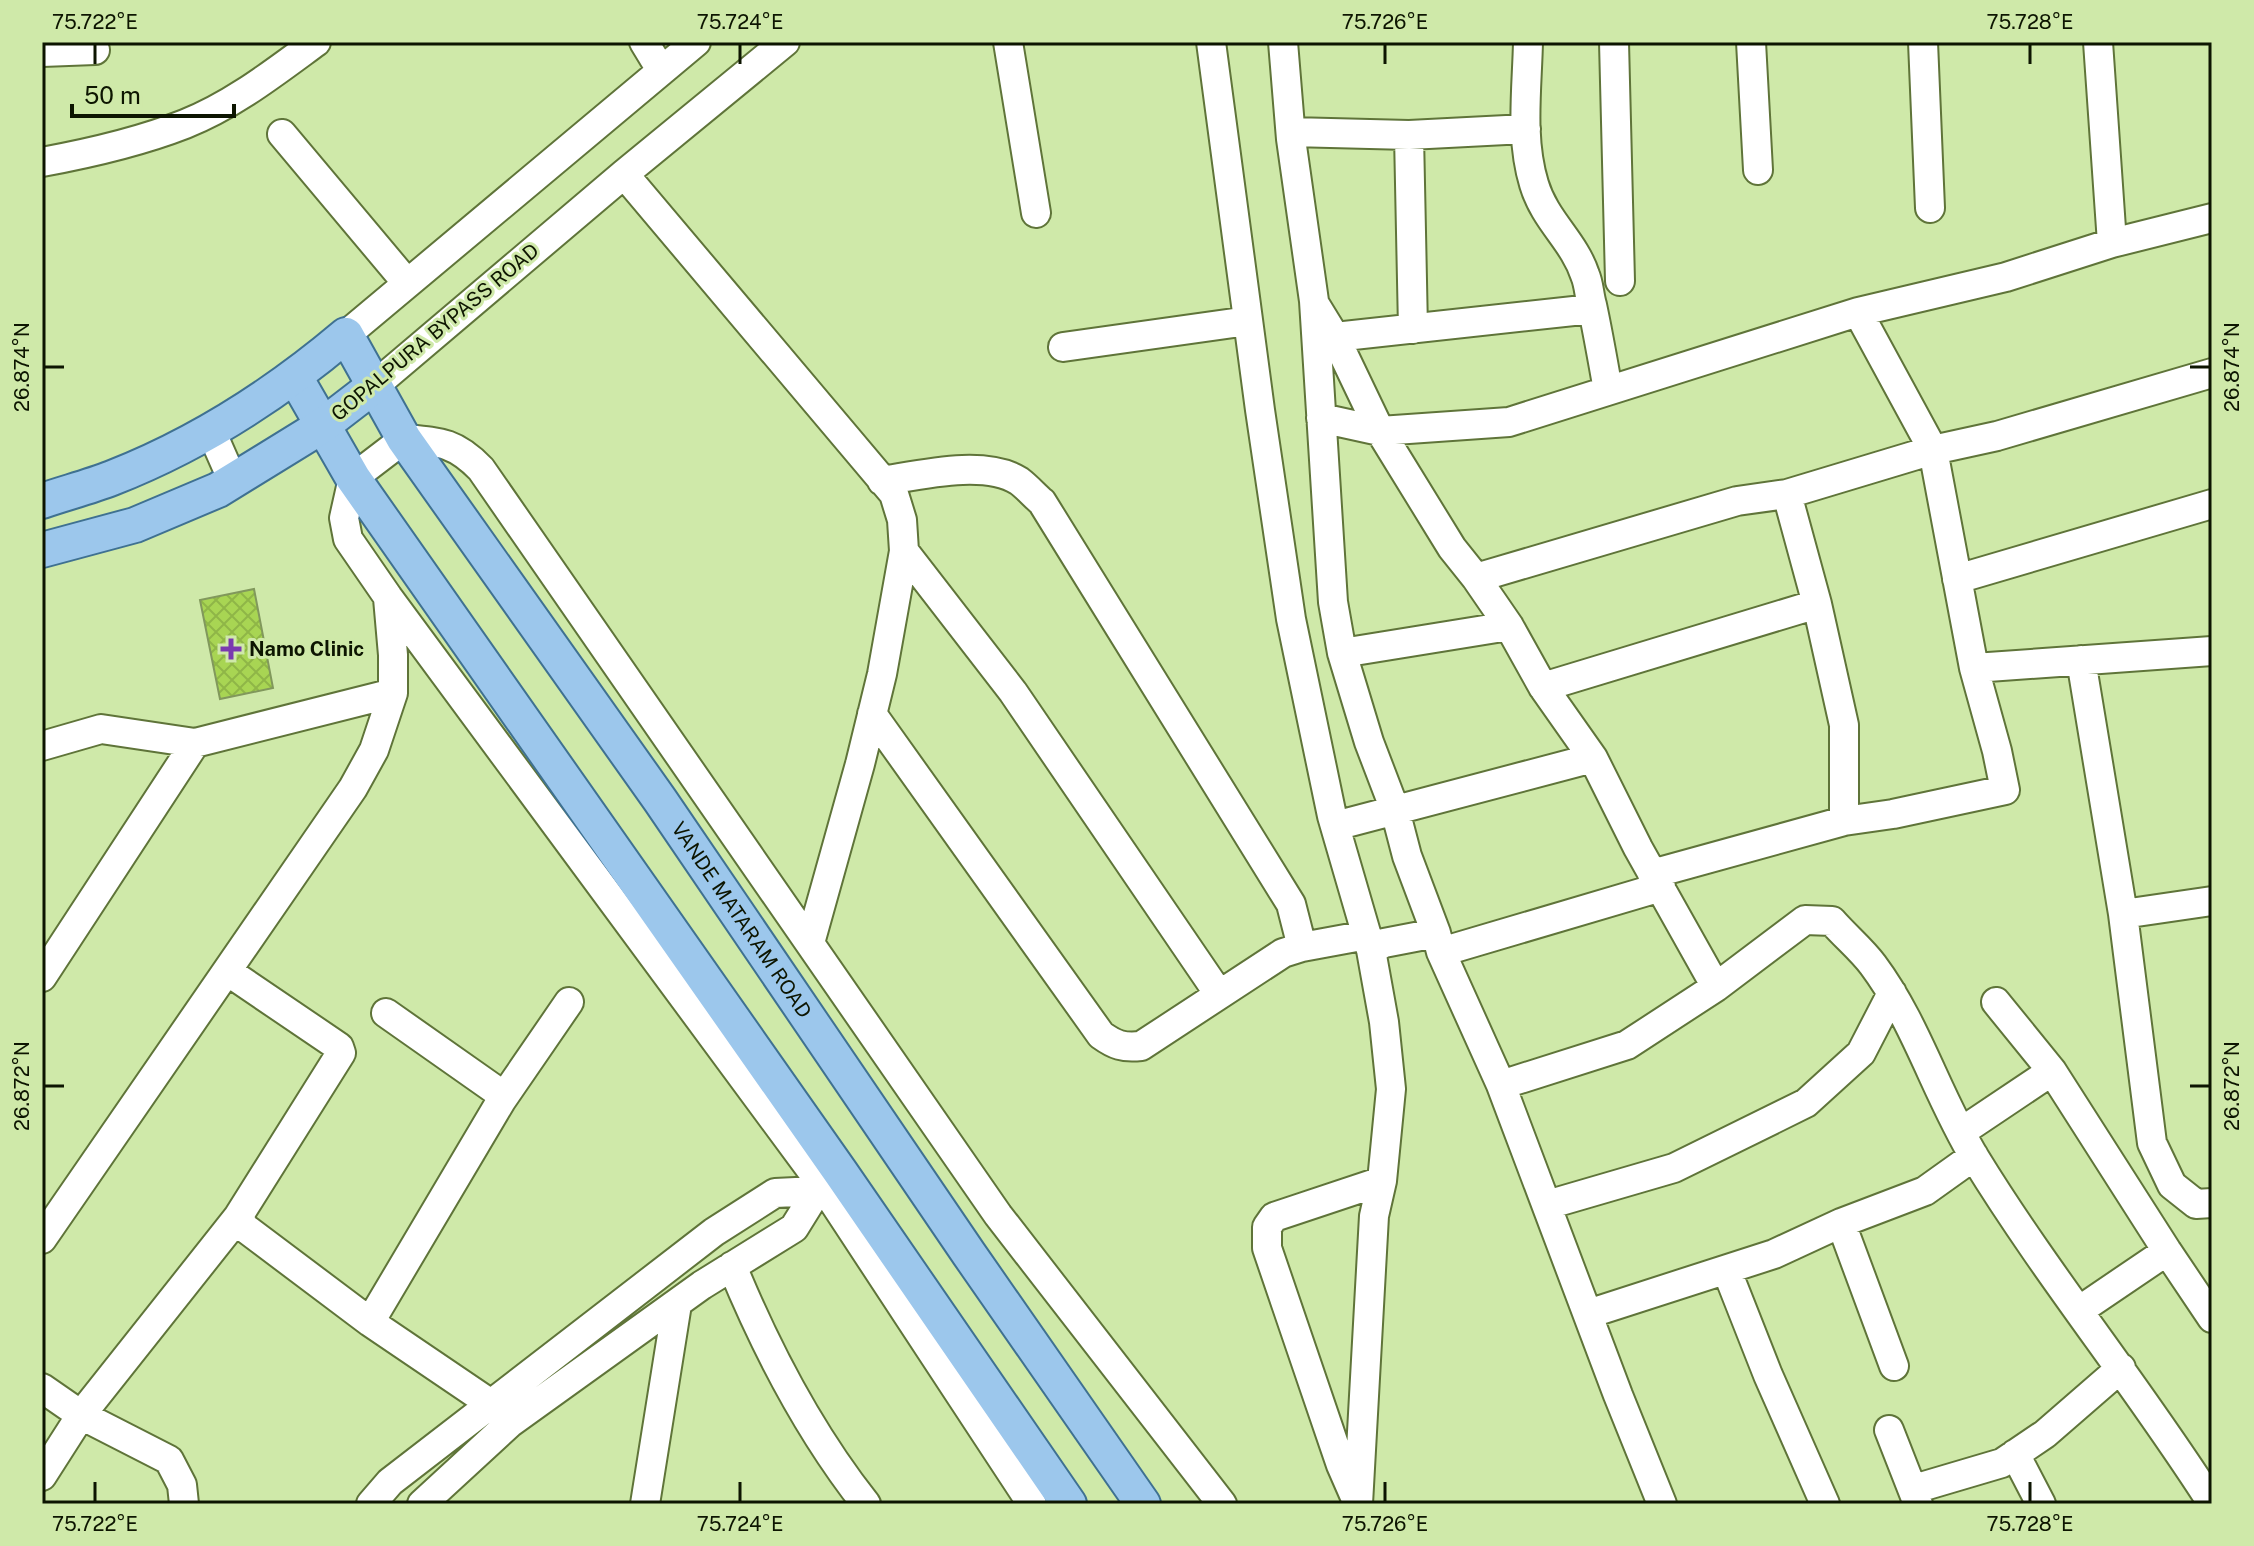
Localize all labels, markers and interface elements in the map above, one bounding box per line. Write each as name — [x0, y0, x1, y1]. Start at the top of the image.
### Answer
text: 75.722°E — [52, 10, 138, 34]
text: 75.724°E — [697, 10, 783, 34]
text: 75.726°E — [1342, 10, 1428, 34]
text: 75.728°E — [1987, 10, 2073, 34]
scale bar — [72, 68, 234, 118]
text: 50 m — [84, 81, 141, 109]
street label: GOPALPURA BYPASS ROAD — [326, 238, 544, 426]
text: 26.874°N — [10, 322, 34, 412]
text: 26.874°N — [2220, 322, 2244, 412]
place label: Namo Clinic — [249, 637, 364, 661]
marker: Namo Clinic — [220, 638, 242, 660]
street label: VANDE MATARAM ROAD — [667, 817, 817, 1023]
text: 26.872°N — [10, 1041, 34, 1131]
text: 26.872°N — [2220, 1041, 2244, 1131]
text: 75.722°E — [52, 1512, 138, 1536]
text: 75.724°E — [697, 1512, 783, 1536]
text: 75.726°E — [1342, 1512, 1428, 1536]
text: 75.728°E — [1987, 1512, 2073, 1536]

